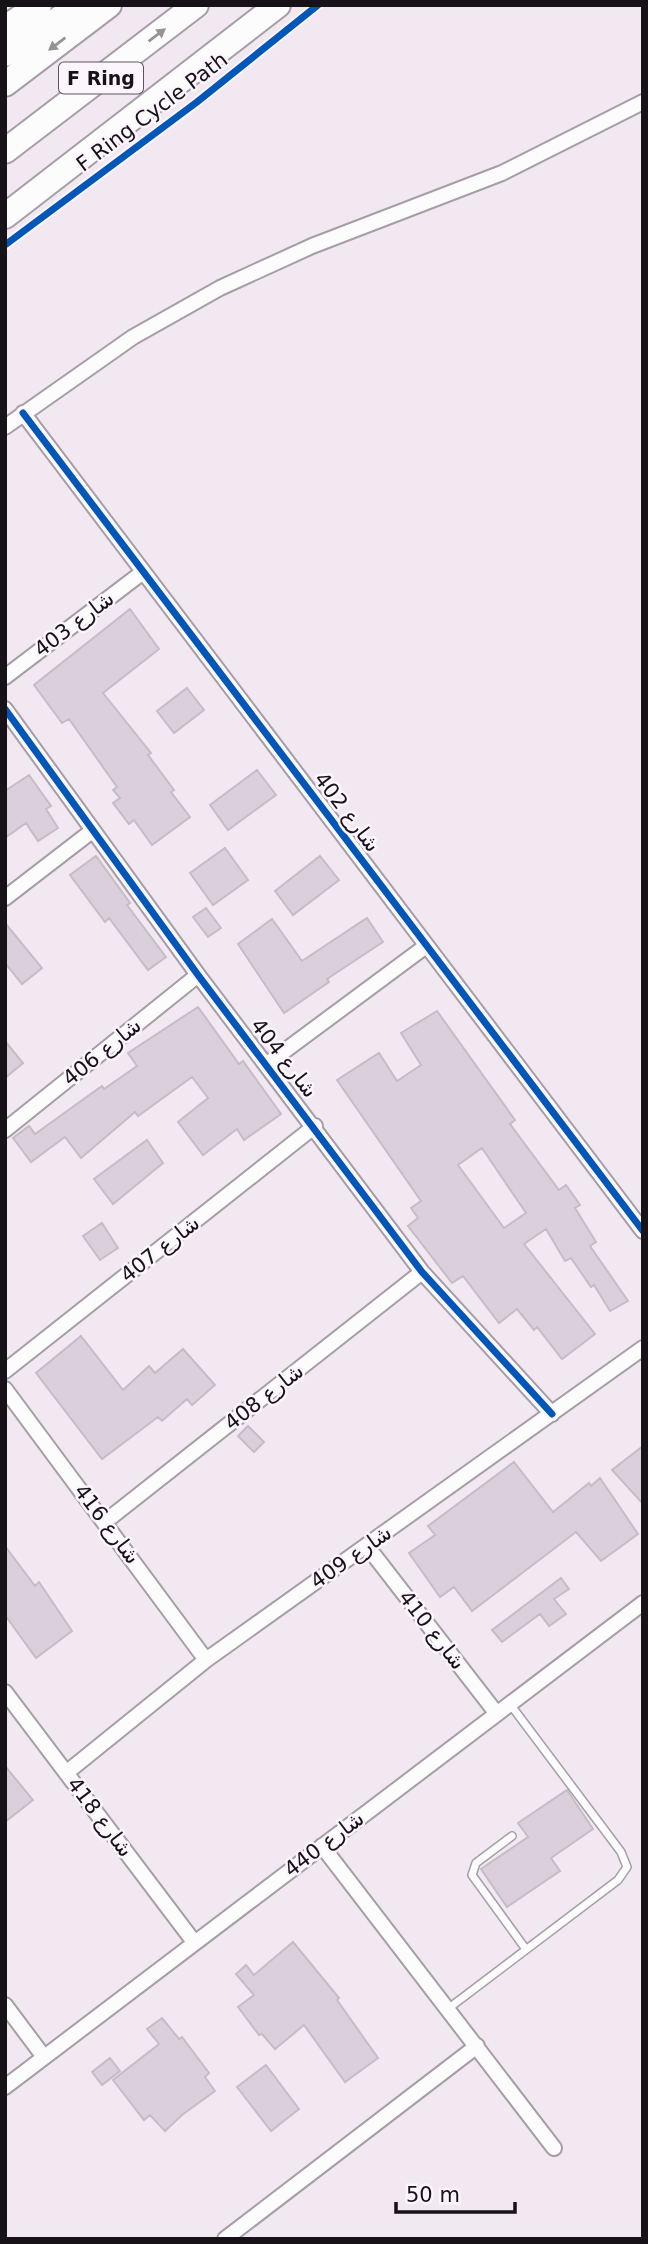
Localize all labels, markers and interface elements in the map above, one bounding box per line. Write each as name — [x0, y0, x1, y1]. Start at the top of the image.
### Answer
one-way arrow — [148, 28, 166, 42]
one-way arrow — [48, 37, 66, 51]
street label: F Ring Cycle Path — [72, 47, 232, 177]
road number: F Ring — [59, 62, 143, 94]
street label: شارع 403 — [29, 586, 119, 662]
street label: شارع 402 — [309, 767, 385, 857]
street label: شارع 406 — [58, 1013, 146, 1091]
street label: شارع 404 — [246, 1014, 322, 1102]
street label: شارع 407 — [116, 1211, 204, 1287]
street label: شارع 408 — [220, 1359, 308, 1435]
street label: شارع 416 — [69, 1479, 145, 1569]
street label: شارع 409 — [306, 1520, 396, 1594]
street label: شارع 410 — [394, 1586, 470, 1674]
street label: شارع 418 — [62, 1772, 138, 1862]
street label: شارع 440 — [279, 1806, 369, 1882]
scale bar — [396, 2170, 515, 2214]
text: 50 m — [406, 2183, 460, 2207]

